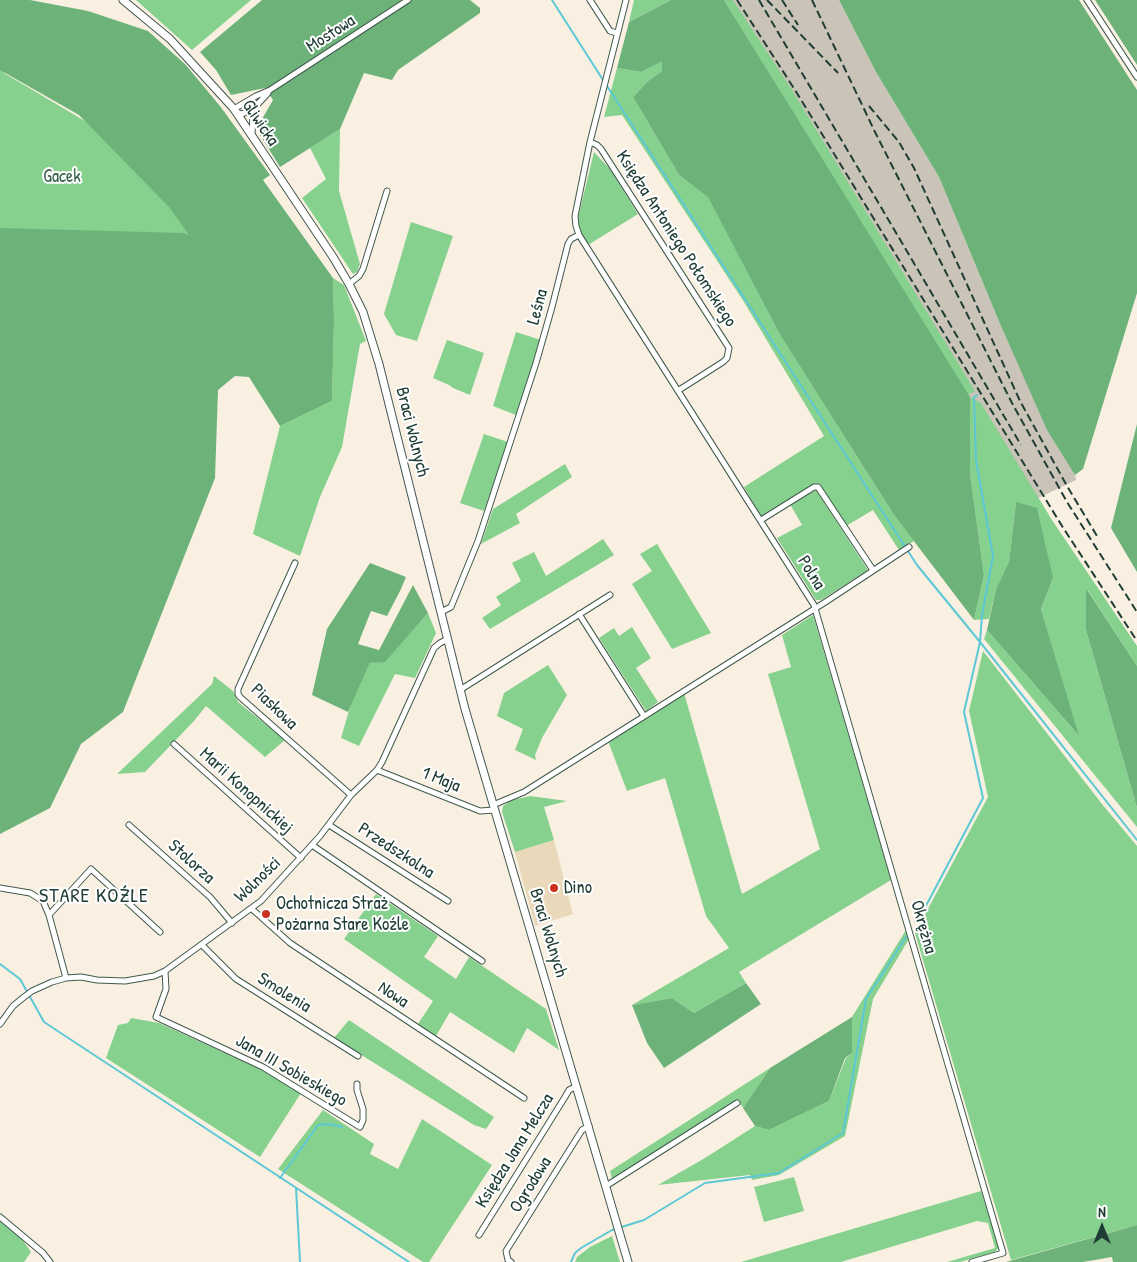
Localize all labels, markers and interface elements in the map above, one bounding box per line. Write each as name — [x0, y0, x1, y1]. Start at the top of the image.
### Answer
street label: Mostowa — [303, 10, 359, 58]
street label: Gliwicka — [237, 96, 283, 150]
street label: Księdza Antoniego Połomskiego — [611, 147, 741, 331]
park label: Gacek — [43, 166, 81, 188]
street label: Leśna — [523, 287, 553, 327]
street label: Braci Wolnych — [390, 385, 434, 479]
street label: Polna — [792, 552, 830, 594]
street label: Piaskowa — [246, 680, 302, 734]
street label: Marii Konopnickiej — [195, 743, 297, 839]
street label: 1 Maja — [419, 763, 463, 797]
street label: Przedszkolna — [354, 818, 438, 884]
street label: Stolorza — [163, 835, 219, 889]
street label: Wolności — [230, 853, 286, 907]
place label: Dino — [564, 877, 592, 899]
marker: Dino — [548, 882, 560, 894]
district label: STARE KOŹLE — [38, 885, 150, 909]
street label: Braci Wolnych — [524, 886, 572, 980]
place label: Ochotnicza Straż Pożarna Stare Koźle — [276, 893, 409, 936]
street label: Okrężna — [905, 898, 941, 956]
marker: Ochotnicza Straż Pożarna Stare Koźle — [260, 908, 272, 920]
street label: Smolenia — [253, 968, 315, 1018]
street label: Nowa — [374, 977, 412, 1013]
street label: Jana III Sobieskiego — [232, 1030, 350, 1112]
street label: Księdza Jana Melcza — [471, 1090, 559, 1212]
street label: Ogrodowa — [505, 1153, 557, 1217]
north arrow — [1077, 1202, 1127, 1252]
text: N — [1098, 1202, 1106, 1221]

